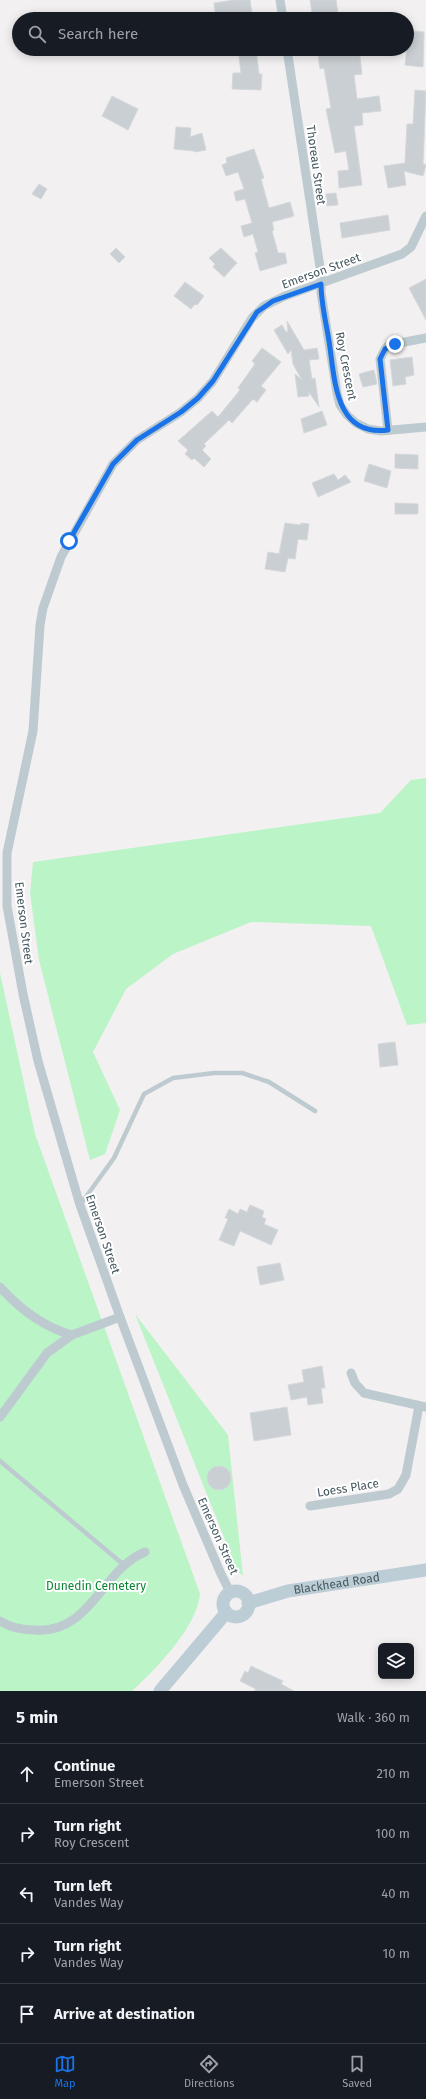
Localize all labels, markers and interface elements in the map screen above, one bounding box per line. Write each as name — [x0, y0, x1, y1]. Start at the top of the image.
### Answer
search box — [12, 12, 414, 56]
icon: search — [26, 23, 48, 45]
text: Search here — [58, 25, 138, 43]
street label: Thoreau Street — [303, 124, 329, 206]
street label: Emerson Street — [280, 250, 363, 292]
street label: Roy Crescent — [332, 331, 360, 402]
route end — [386, 335, 404, 353]
route start — [60, 532, 78, 550]
street label: Emerson Street — [12, 881, 36, 966]
street label: Emerson Street — [83, 1192, 123, 1276]
street label: Loess Place — [316, 1476, 380, 1500]
street label: Emerson Street — [195, 1495, 242, 1577]
street label: Blackhead Road — [292, 1570, 381, 1597]
park label: Dunedin Cemetery — [46, 1579, 146, 1593]
map controls — [378, 1643, 414, 1679]
button: layers — [378, 1643, 414, 1679]
text: 5 min — [16, 1707, 58, 1728]
text: Walk · 360 m — [337, 1710, 410, 1725]
text: Continue — [54, 1757, 115, 1775]
icon: ahead — [16, 1763, 38, 1785]
text: 210 m — [376, 1766, 410, 1781]
text: Emerson Street — [54, 1775, 144, 1790]
text: Turn right — [54, 1817, 121, 1835]
icon: right — [16, 1823, 38, 1845]
text: 100 m — [375, 1826, 410, 1841]
text: Roy Crescent — [54, 1835, 129, 1850]
text: Turn left — [54, 1877, 112, 1895]
icon: left — [16, 1883, 38, 1905]
text: 40 m — [381, 1886, 410, 1901]
text: Vandes Way — [54, 1895, 123, 1910]
text: Turn right — [54, 1937, 121, 1955]
icon: right — [16, 1943, 38, 1965]
text: 10 m — [383, 1946, 410, 1961]
text: Vandes Way — [54, 1955, 123, 1970]
icon: arrive — [16, 2003, 38, 2025]
text: Arrive at destination — [54, 2005, 195, 2023]
tab: Map — [54, 2053, 76, 2090]
tab: Directions — [184, 2053, 234, 2090]
tab: Saved — [342, 2053, 372, 2090]

